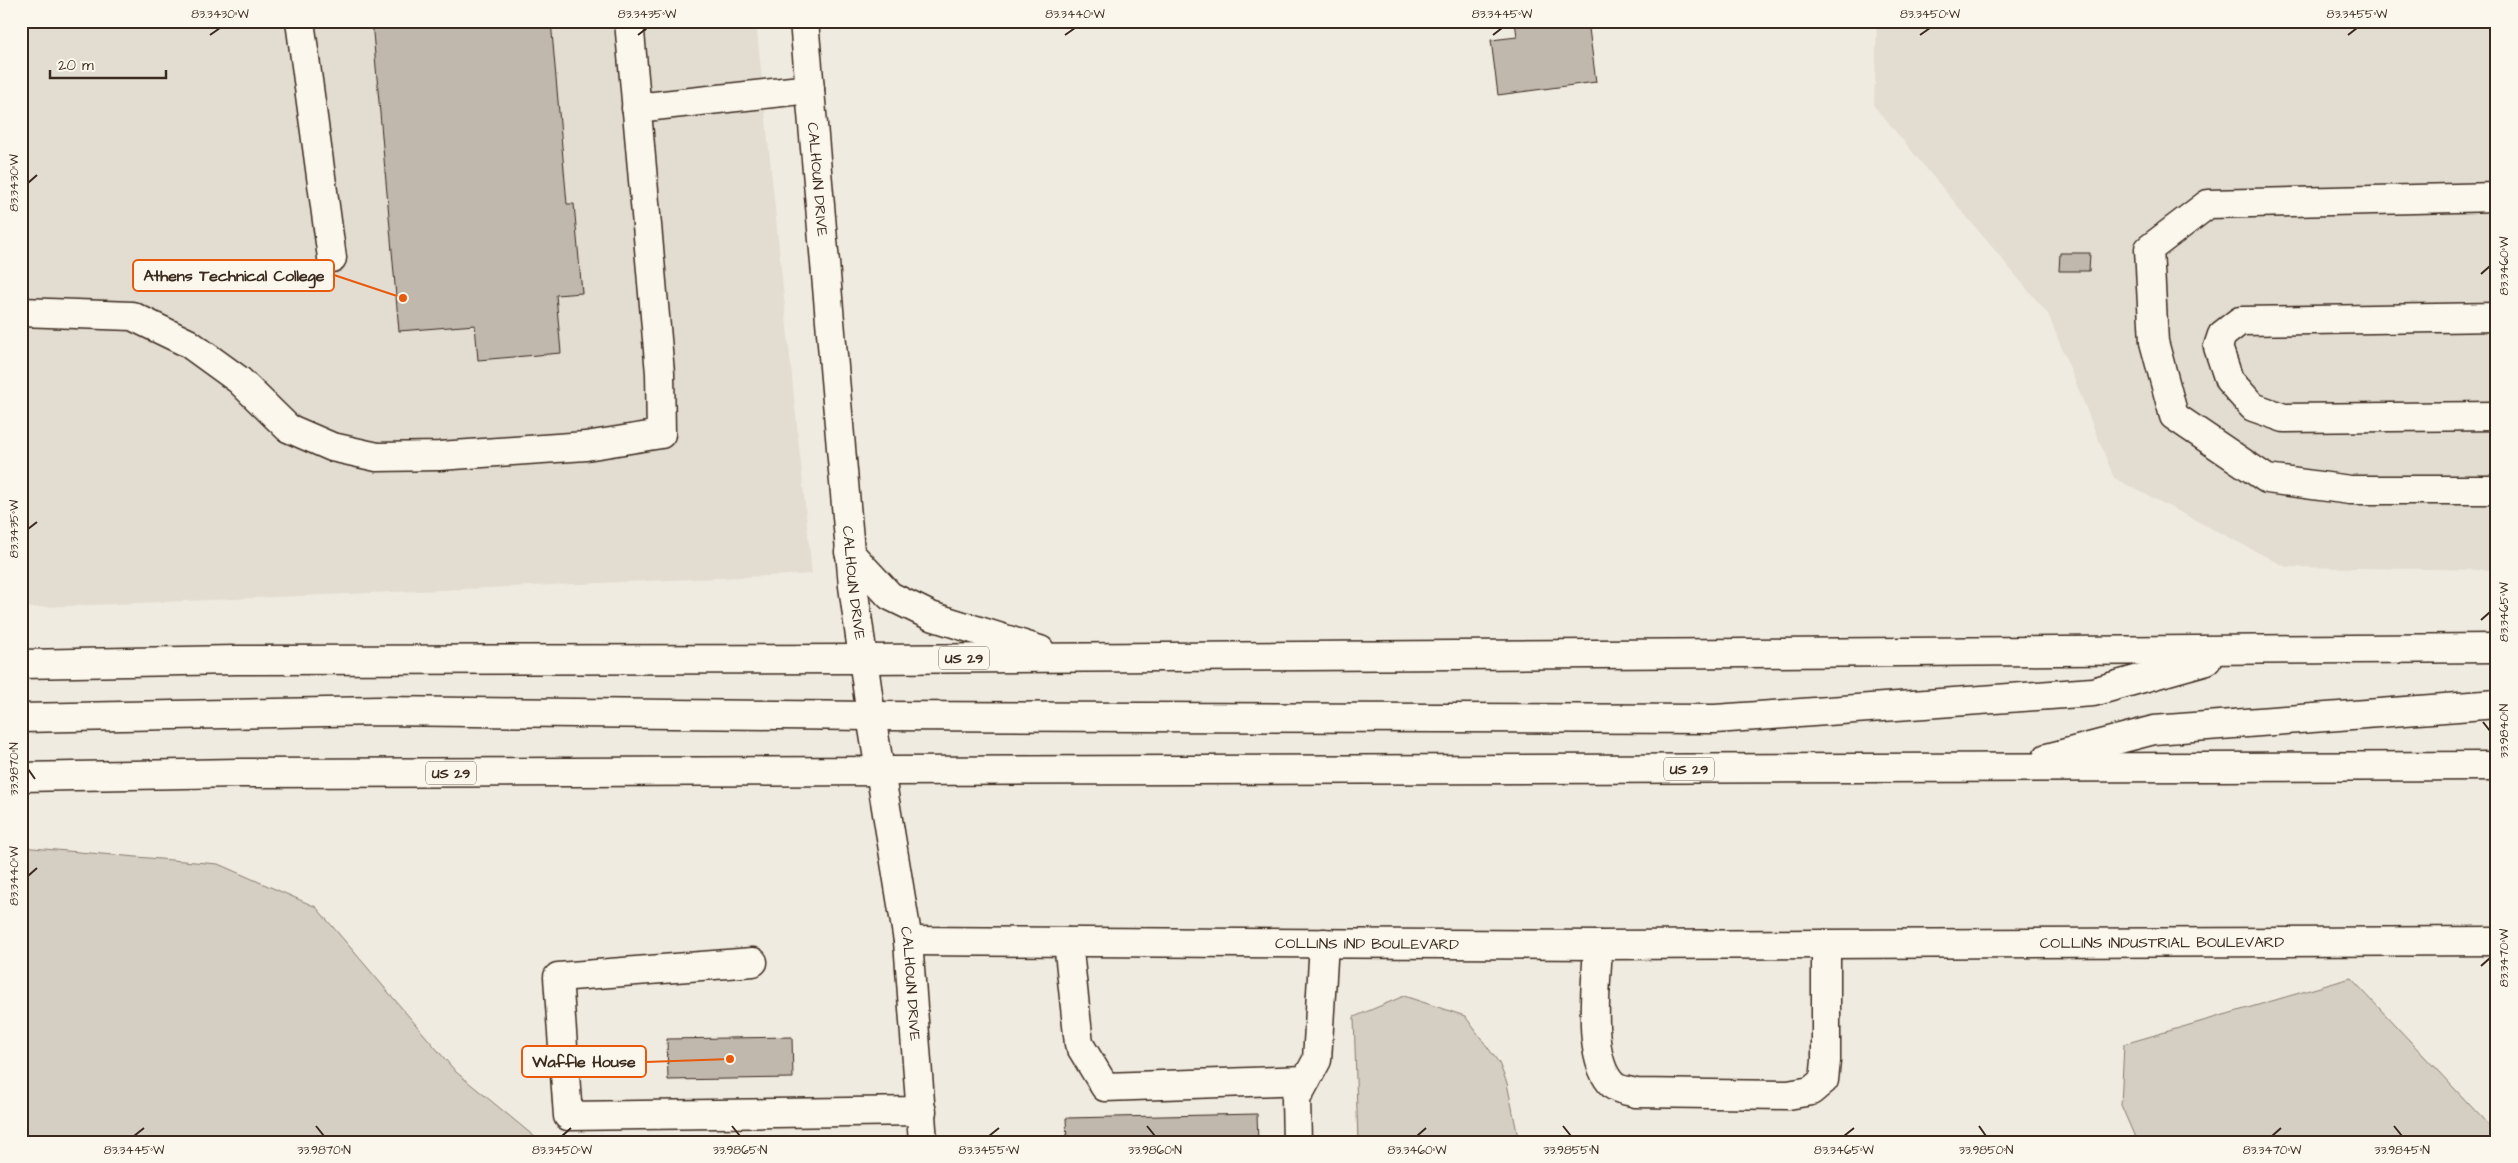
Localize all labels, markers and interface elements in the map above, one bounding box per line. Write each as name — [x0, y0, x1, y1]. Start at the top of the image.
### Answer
text: 83.3430°W — [191, 6, 249, 23]
text: 83.3435°W — [618, 6, 677, 23]
text: 83.3440°W — [1045, 6, 1105, 23]
text: 83.3445°W — [1472, 6, 1533, 23]
text: 83.3450°W — [1900, 6, 1961, 23]
text: 83.3455°W — [2327, 6, 2388, 23]
scale bar — [50, 48, 166, 80]
text: 20 m — [58, 55, 94, 76]
street label: CALHOUN DRIVE — [802, 121, 833, 238]
text: 83.3430°W — [6, 154, 23, 212]
text: 83.3460°W — [2496, 236, 2513, 295]
callout: Athens Technical College — [133, 260, 334, 291]
text: Athens Technical College — [144, 265, 325, 289]
text: 83.3435°W — [6, 499, 23, 558]
street label: CALHOUN DRIVE — [837, 525, 870, 641]
text: 83.3465°W — [2496, 581, 2513, 642]
road number: US 29 — [939, 646, 989, 670]
text: 33.9840°N — [2496, 703, 2513, 758]
text: 33.9870°N — [6, 742, 23, 796]
road number: US 29 — [1664, 758, 1714, 781]
road number: US 29 — [426, 761, 476, 784]
text: 83.3440°W — [6, 846, 23, 906]
street label: CALHOUN DRIVE — [895, 925, 925, 1042]
text: 83.3470°W — [2496, 928, 2513, 987]
street label: COLLINS INDUSTRIAL BOULEVARD — [2040, 932, 2285, 954]
street label: COLLINS IND BOULEVARD — [1275, 933, 1459, 955]
callout: Waffle House — [522, 1046, 646, 1077]
text: Waffle House — [531, 1051, 636, 1073]
text: 83.3445°W — [104, 1142, 165, 1159]
text: 33.9870°N — [297, 1142, 351, 1159]
text: 83.3450°W — [532, 1142, 593, 1159]
text: 33.9865°N — [713, 1142, 768, 1159]
text: 83.3455°W — [959, 1142, 1020, 1159]
text: 33.9860°N — [1128, 1142, 1182, 1159]
text: 83.3460°W — [1388, 1142, 1447, 1159]
text: 33.9855°N — [1543, 1142, 1599, 1159]
text: 83.3465°W — [1814, 1142, 1875, 1159]
text: 33.9850°N — [1959, 1142, 2014, 1159]
text: 83.3470°W — [2243, 1142, 2302, 1159]
text: 33.9845°N — [2374, 1142, 2430, 1159]

